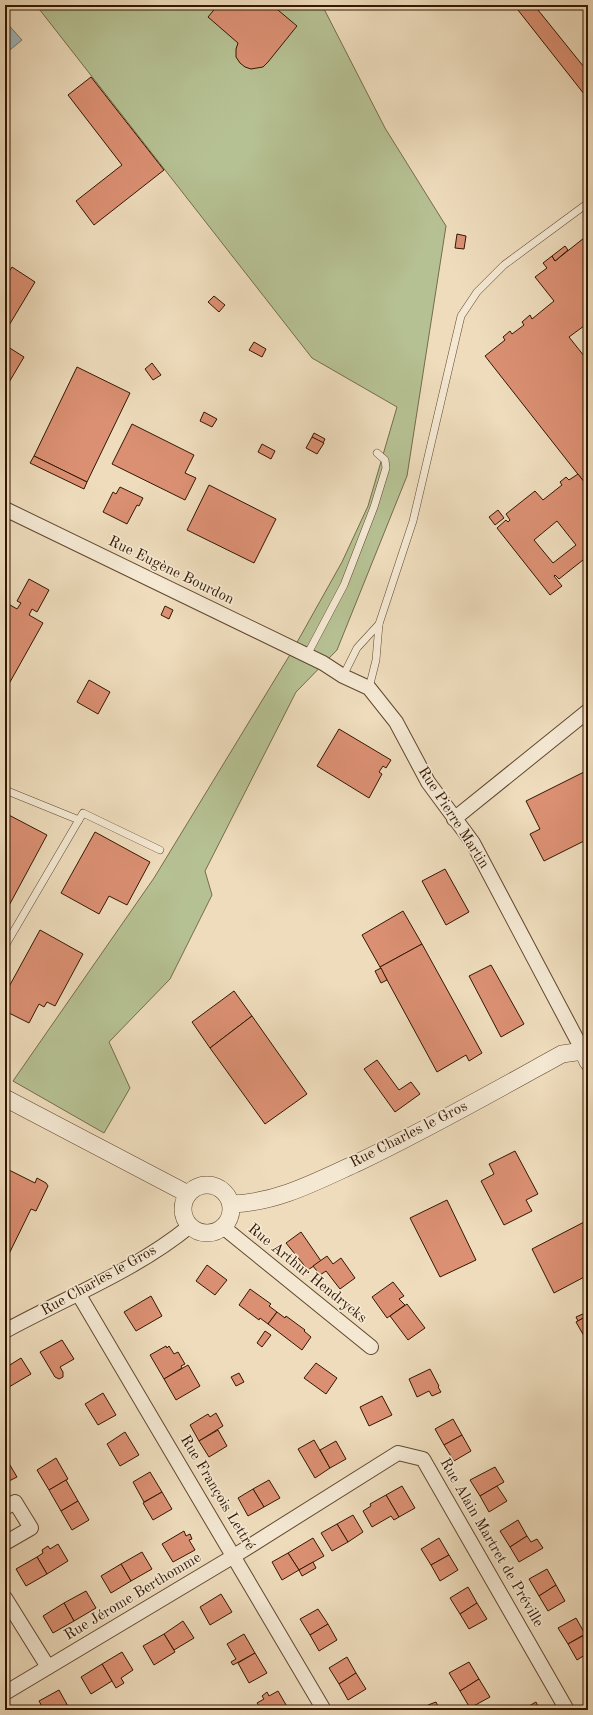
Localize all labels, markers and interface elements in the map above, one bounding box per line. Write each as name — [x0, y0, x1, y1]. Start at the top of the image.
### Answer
street label: Rue Eugène Bourdon — [106, 534, 236, 608]
street label: Rue Pierre Martin — [415, 764, 491, 872]
street label: Rue Charles le Gros — [348, 1099, 470, 1171]
street label: Rue Arthur Hendrycks — [245, 1222, 369, 1326]
street label: Rue Charles le Gros — [39, 1243, 159, 1319]
street label: Rue François Lettré — [177, 1433, 257, 1553]
street label: Rue Alain Martret de Préville — [436, 1456, 546, 1630]
street label: Rue Jérome Berthomme — [62, 1550, 204, 1644]

